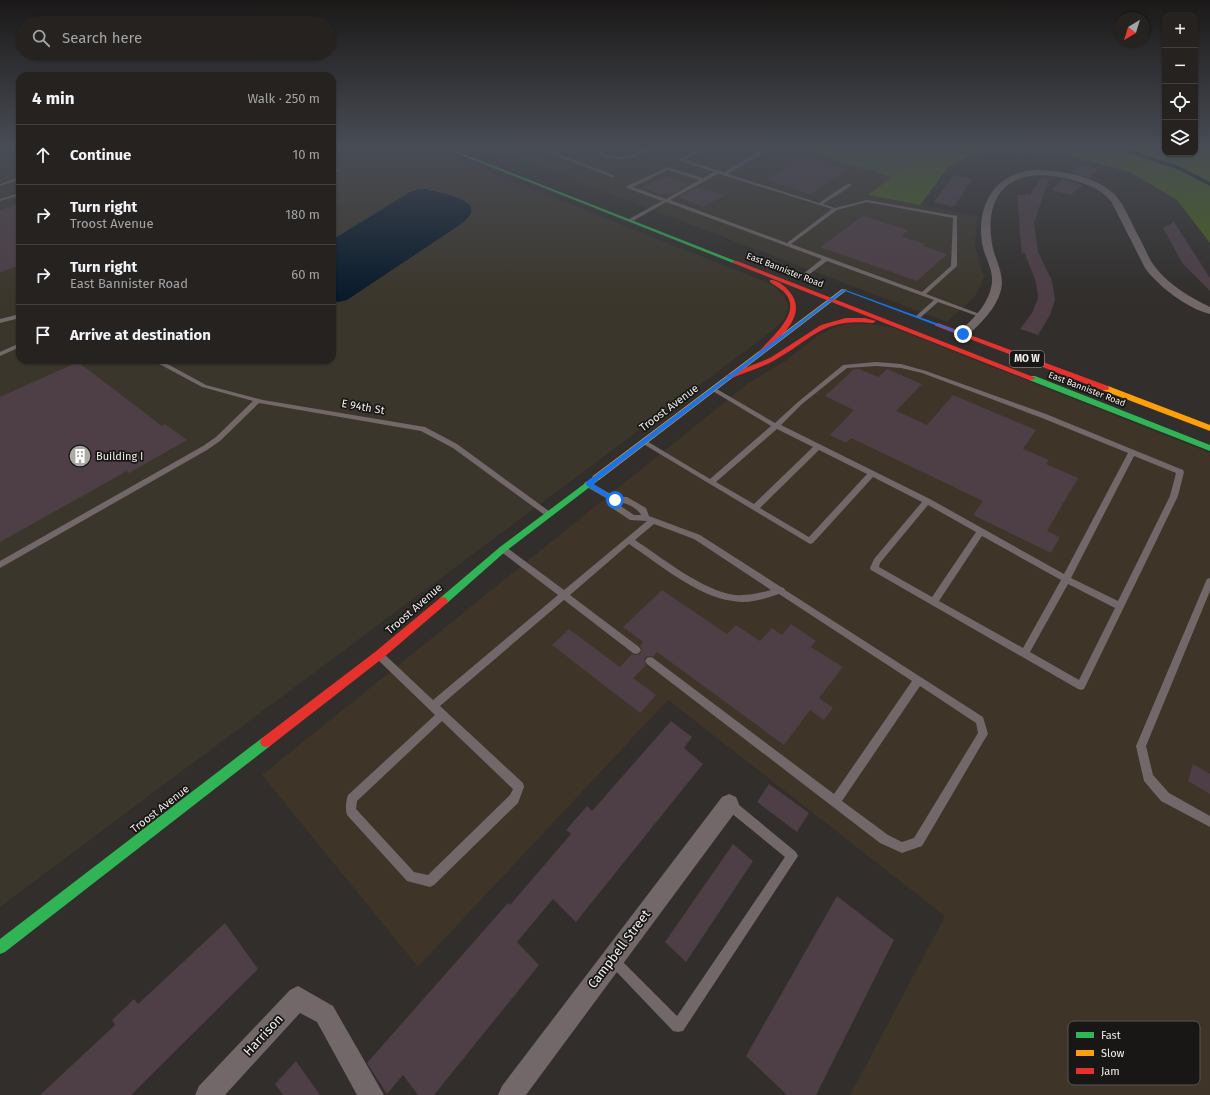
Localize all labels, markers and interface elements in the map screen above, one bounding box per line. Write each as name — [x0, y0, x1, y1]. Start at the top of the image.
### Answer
north arrow — [1114, 12, 1150, 48]
map controls — [1162, 12, 1198, 156]
button: + — [1162, 12, 1198, 48]
search box — [16, 16, 336, 60]
icon: search — [30, 27, 52, 49]
text: Search here — [62, 29, 142, 47]
button: − — [1162, 48, 1198, 84]
button: locate — [1162, 84, 1198, 120]
text: 4 min — [32, 88, 75, 109]
text: Walk · 250 m — [247, 91, 320, 106]
button: layers — [1162, 120, 1198, 156]
icon: ahead — [32, 144, 54, 166]
text: Continue — [70, 146, 131, 164]
text: 10 m — [293, 147, 320, 162]
text: Turn right — [70, 198, 137, 216]
icon: right — [32, 204, 54, 226]
text: 180 m — [285, 207, 320, 222]
text: Troost Avenue — [70, 216, 154, 231]
street label: East Bannister Road — [745, 251, 825, 289]
text: Turn right — [70, 258, 137, 276]
icon: right — [32, 264, 54, 286]
text: 60 m — [291, 267, 320, 282]
text: East Bannister Road — [70, 276, 188, 291]
icon: arrive — [32, 324, 54, 346]
route end — [954, 325, 972, 343]
text: Arrive at destination — [70, 326, 211, 344]
road number: MO W — [1010, 351, 1044, 367]
street label: East Bannister Road — [1047, 370, 1127, 408]
street label: Troost Avenue — [637, 382, 701, 434]
street label: E 94th St — [340, 397, 386, 417]
building icon: Building I — [67, 443, 93, 469]
place label: Building I — [96, 450, 143, 463]
route start — [606, 491, 624, 509]
street label: Troost Avenue — [383, 581, 445, 637]
street label: Troost Avenue — [128, 782, 192, 836]
street label: Campbell Street — [585, 907, 654, 991]
street label: Harrison — [240, 1011, 286, 1059]
legend — [1068, 1021, 1200, 1085]
text: Fast — [1101, 1029, 1121, 1042]
text: Slow — [1101, 1047, 1125, 1060]
text: Jam — [1101, 1065, 1120, 1078]

